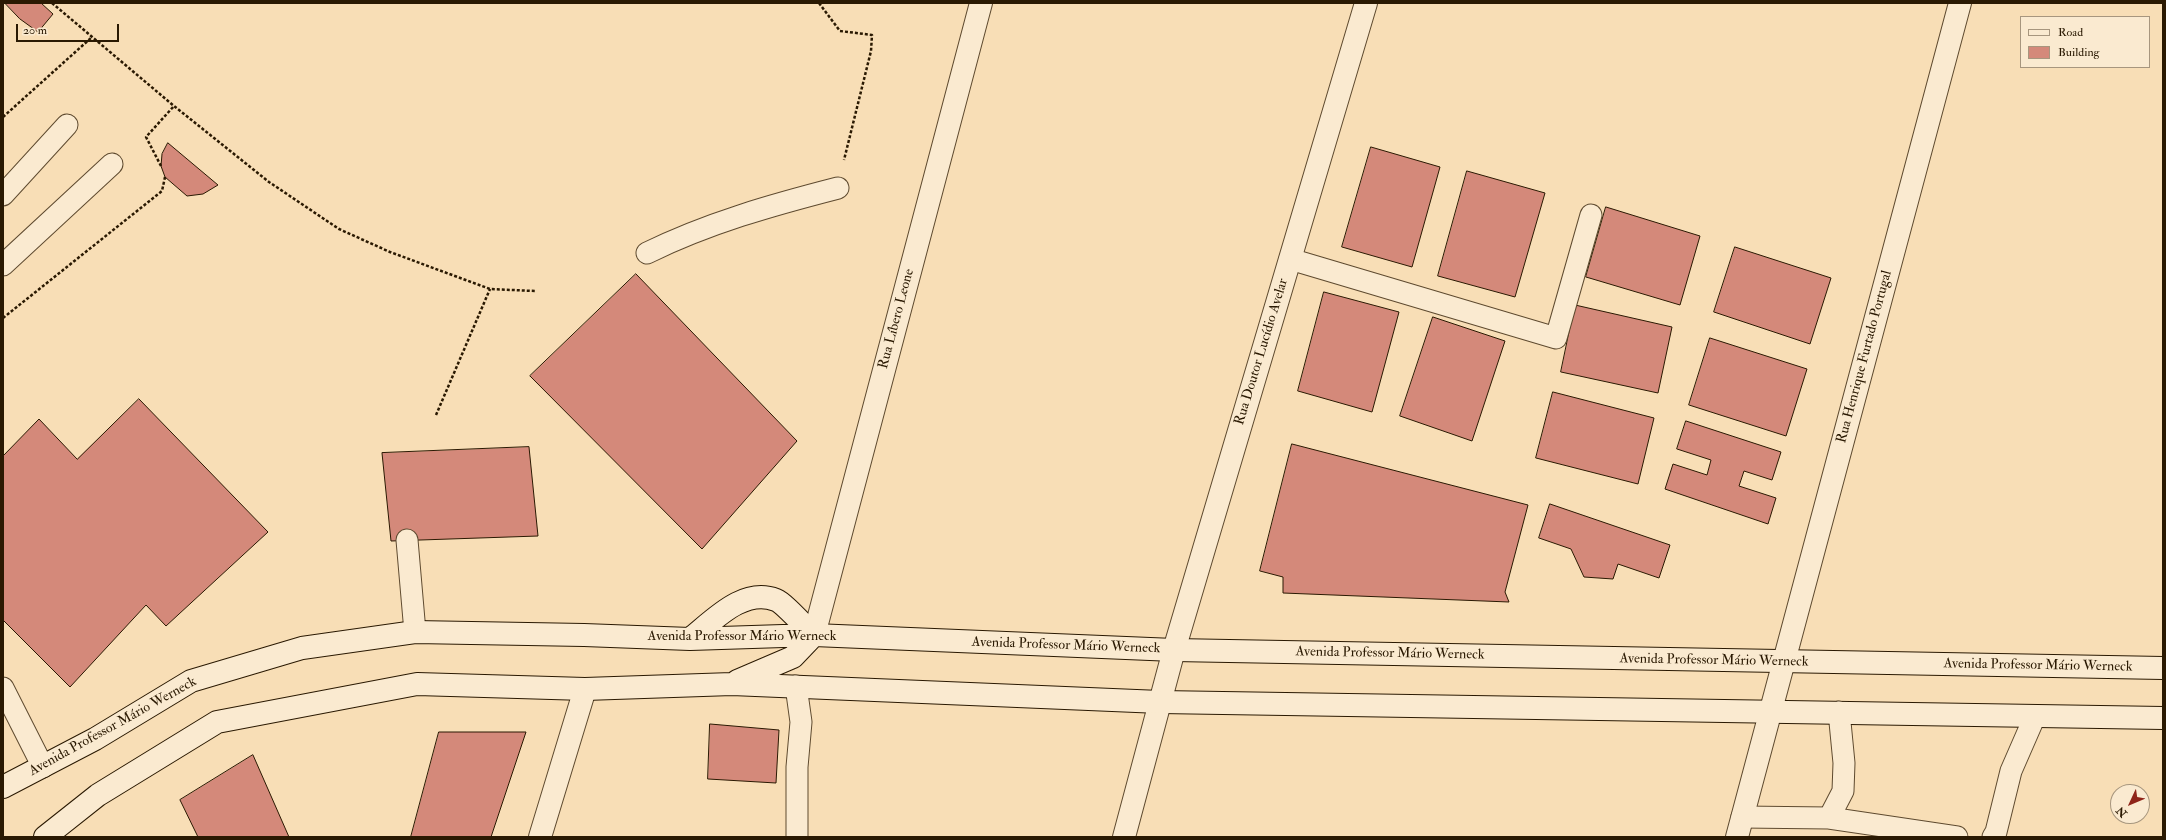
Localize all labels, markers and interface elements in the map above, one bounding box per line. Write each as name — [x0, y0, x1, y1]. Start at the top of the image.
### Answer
scale bar — [18, 16, 121, 42]
legend — [2020, 16, 2150, 68]
text: 20 m — [23, 23, 47, 38]
text: Road — [2058, 25, 2083, 40]
text: Building — [2058, 45, 2099, 60]
street label: Rua Líbero Leone — [876, 267, 918, 371]
street label: Rua Henrique Furtado Portugal — [1834, 269, 1896, 445]
street label: Rua Doutor Lucídio Avelar — [1232, 277, 1292, 427]
street label: Avenida Professor Mário Werneck — [648, 629, 836, 645]
street label: Avenida Professor Mário Werneck — [971, 634, 1161, 658]
street label: Avenida Professor Mário Werneck — [1295, 644, 1485, 664]
street label: Avenida Professor Mário Werneck — [1619, 651, 1809, 671]
street label: Avenida Professor Mário Werneck — [1943, 656, 2133, 676]
street label: Avenida Professor Mário Werneck — [26, 674, 200, 780]
north arrow — [2110, 784, 2150, 824]
text: N — [2114, 804, 2130, 820]

